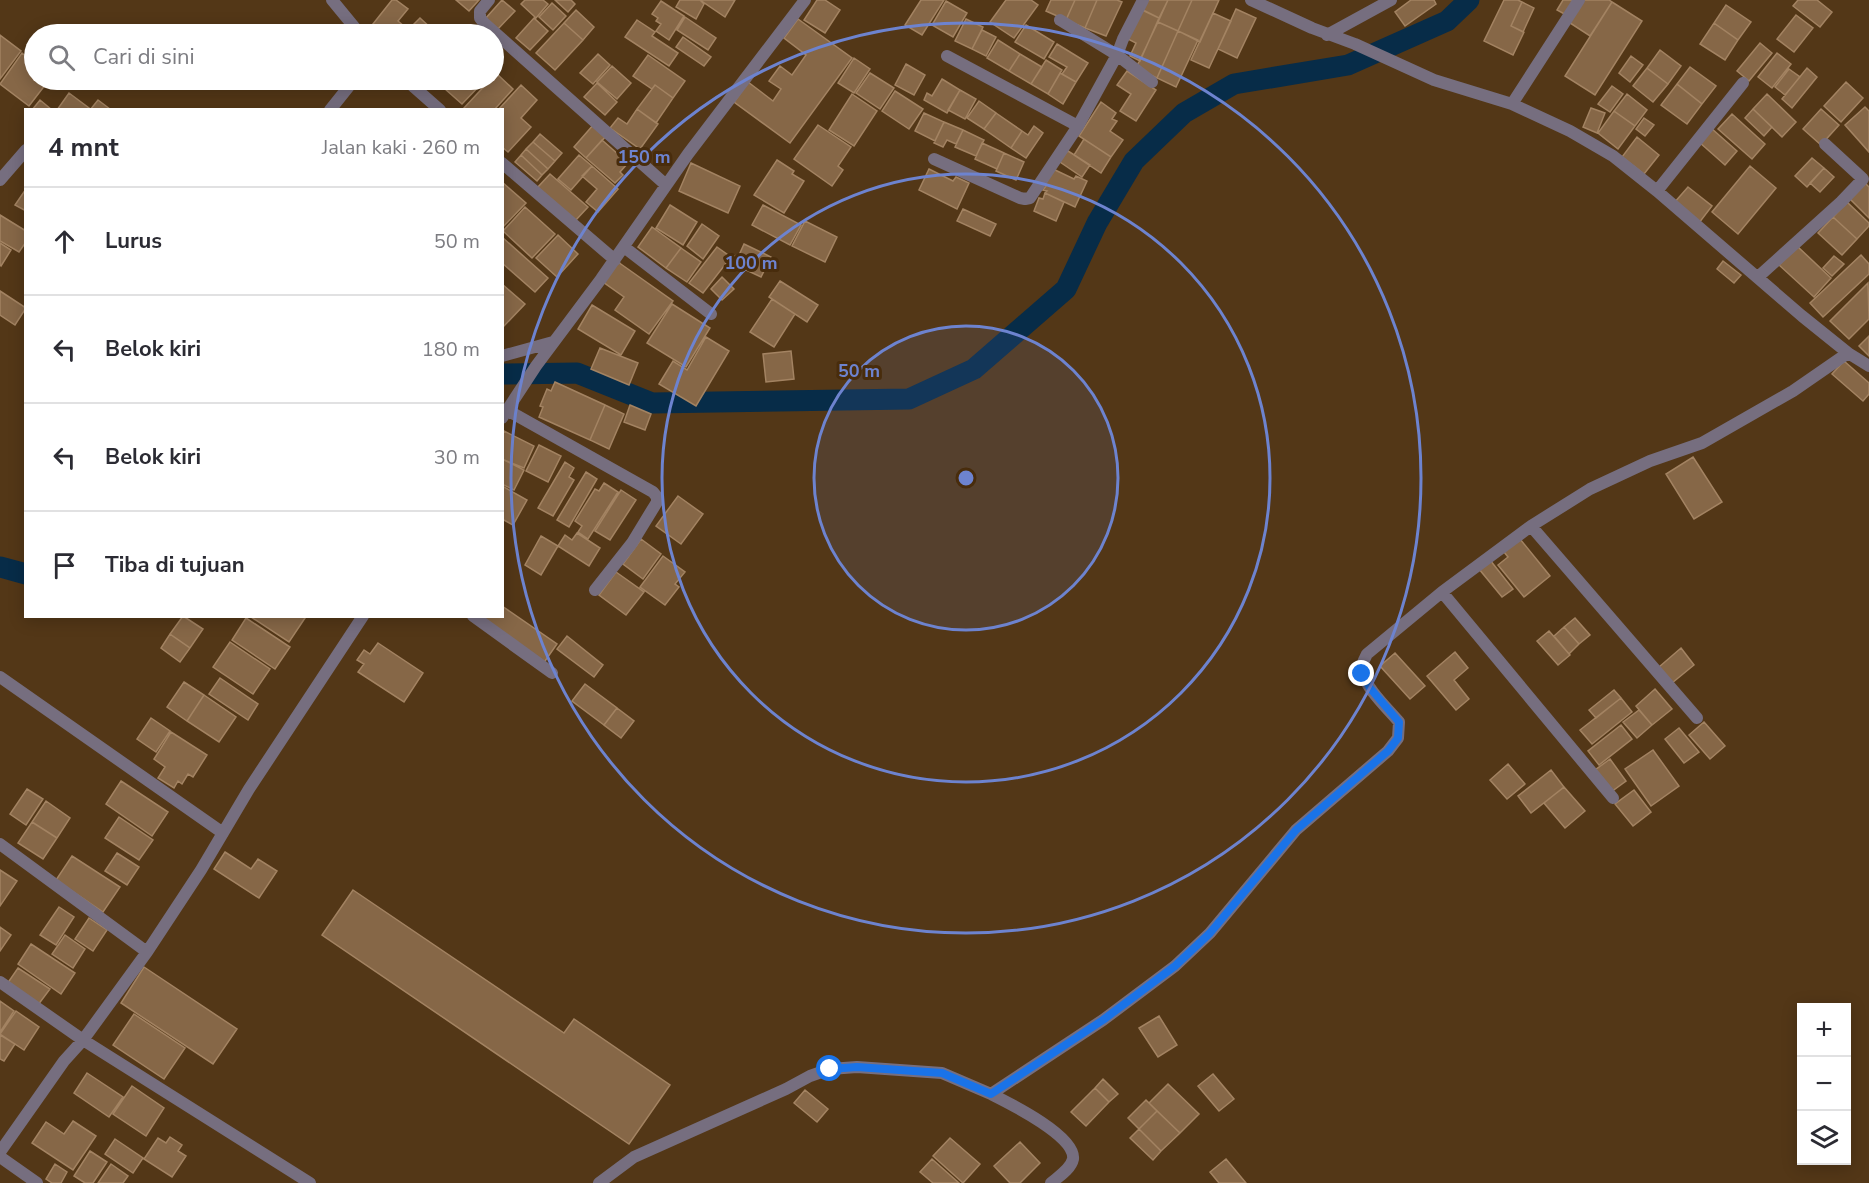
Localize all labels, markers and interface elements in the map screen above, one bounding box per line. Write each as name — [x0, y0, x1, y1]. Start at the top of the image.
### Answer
search box — [24, 24, 504, 90]
icon: search — [45, 41, 78, 74]
text: Cari di sini — [93, 42, 195, 72]
text: 4 mnt — [48, 130, 119, 165]
text: Jalan kaki · 260 m — [322, 134, 480, 161]
text: 150 m — [617, 145, 671, 169]
icon: ahead — [48, 225, 81, 258]
text: Lurus — [105, 226, 162, 256]
text: 50 m — [434, 228, 480, 255]
text: 100 m — [724, 251, 778, 275]
icon: left — [48, 333, 81, 366]
text: Belok kiri — [105, 334, 201, 364]
text: 180 m — [422, 336, 480, 363]
text: 50 m — [838, 359, 880, 383]
icon: left — [48, 441, 81, 474]
text: Belok kiri — [105, 442, 201, 472]
text: 30 m — [434, 444, 480, 471]
centre of rings — [956, 468, 976, 488]
icon: arrive — [48, 549, 81, 582]
text: Tiba di tujuan — [105, 550, 245, 580]
route end — [1348, 660, 1374, 686]
map controls — [1797, 1003, 1851, 1165]
button: + — [1797, 1003, 1851, 1057]
route start — [816, 1055, 842, 1081]
button: − — [1797, 1057, 1851, 1111]
button: layers — [1797, 1111, 1851, 1165]

